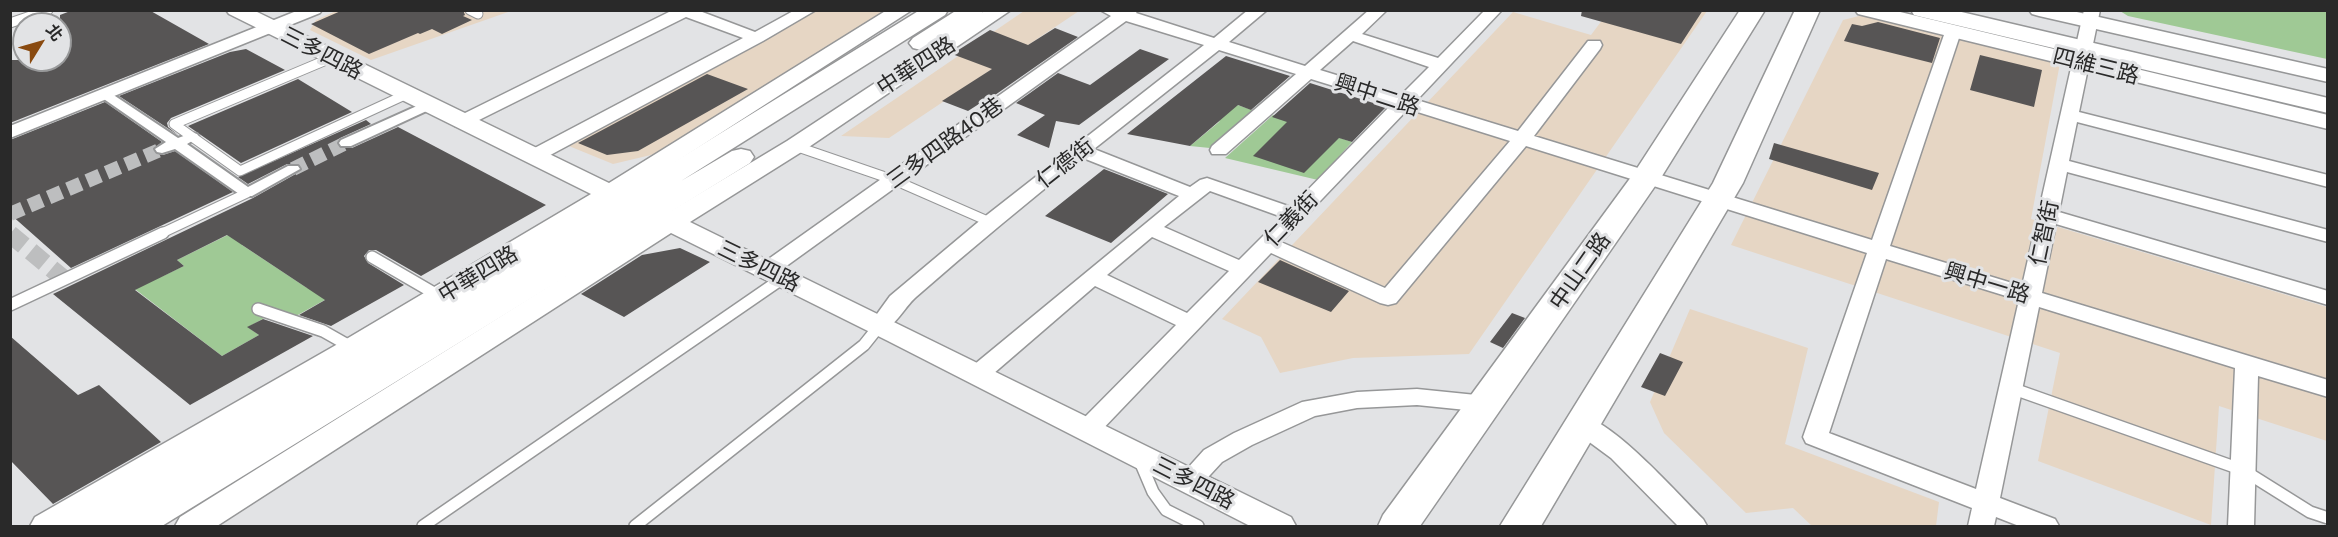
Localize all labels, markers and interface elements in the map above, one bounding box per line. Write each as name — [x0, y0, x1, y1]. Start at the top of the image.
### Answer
north arrow — [12, 12, 72, 72]
text: 北 — [43, 20, 68, 44]
street label: 三多四路 — [277, 21, 367, 85]
street label: 中華四路 — [872, 31, 960, 101]
street label: 四維三路 — [2050, 43, 2142, 89]
street label: 興中二路 — [1331, 69, 1423, 121]
street label: 三多四路40巷 — [882, 92, 1008, 194]
street label: 仁德街 — [1031, 132, 1099, 194]
street label: 仁義街 — [1259, 186, 1323, 252]
street label: 仁智街 — [2024, 198, 2064, 268]
street label: 中山二路 — [1544, 227, 1616, 315]
street label: 三多四路 — [714, 235, 804, 297]
street label: 中華四路 — [433, 240, 523, 308]
street label: 興中一路 — [1941, 258, 2033, 308]
street label: 三多四路 — [1149, 451, 1239, 515]

